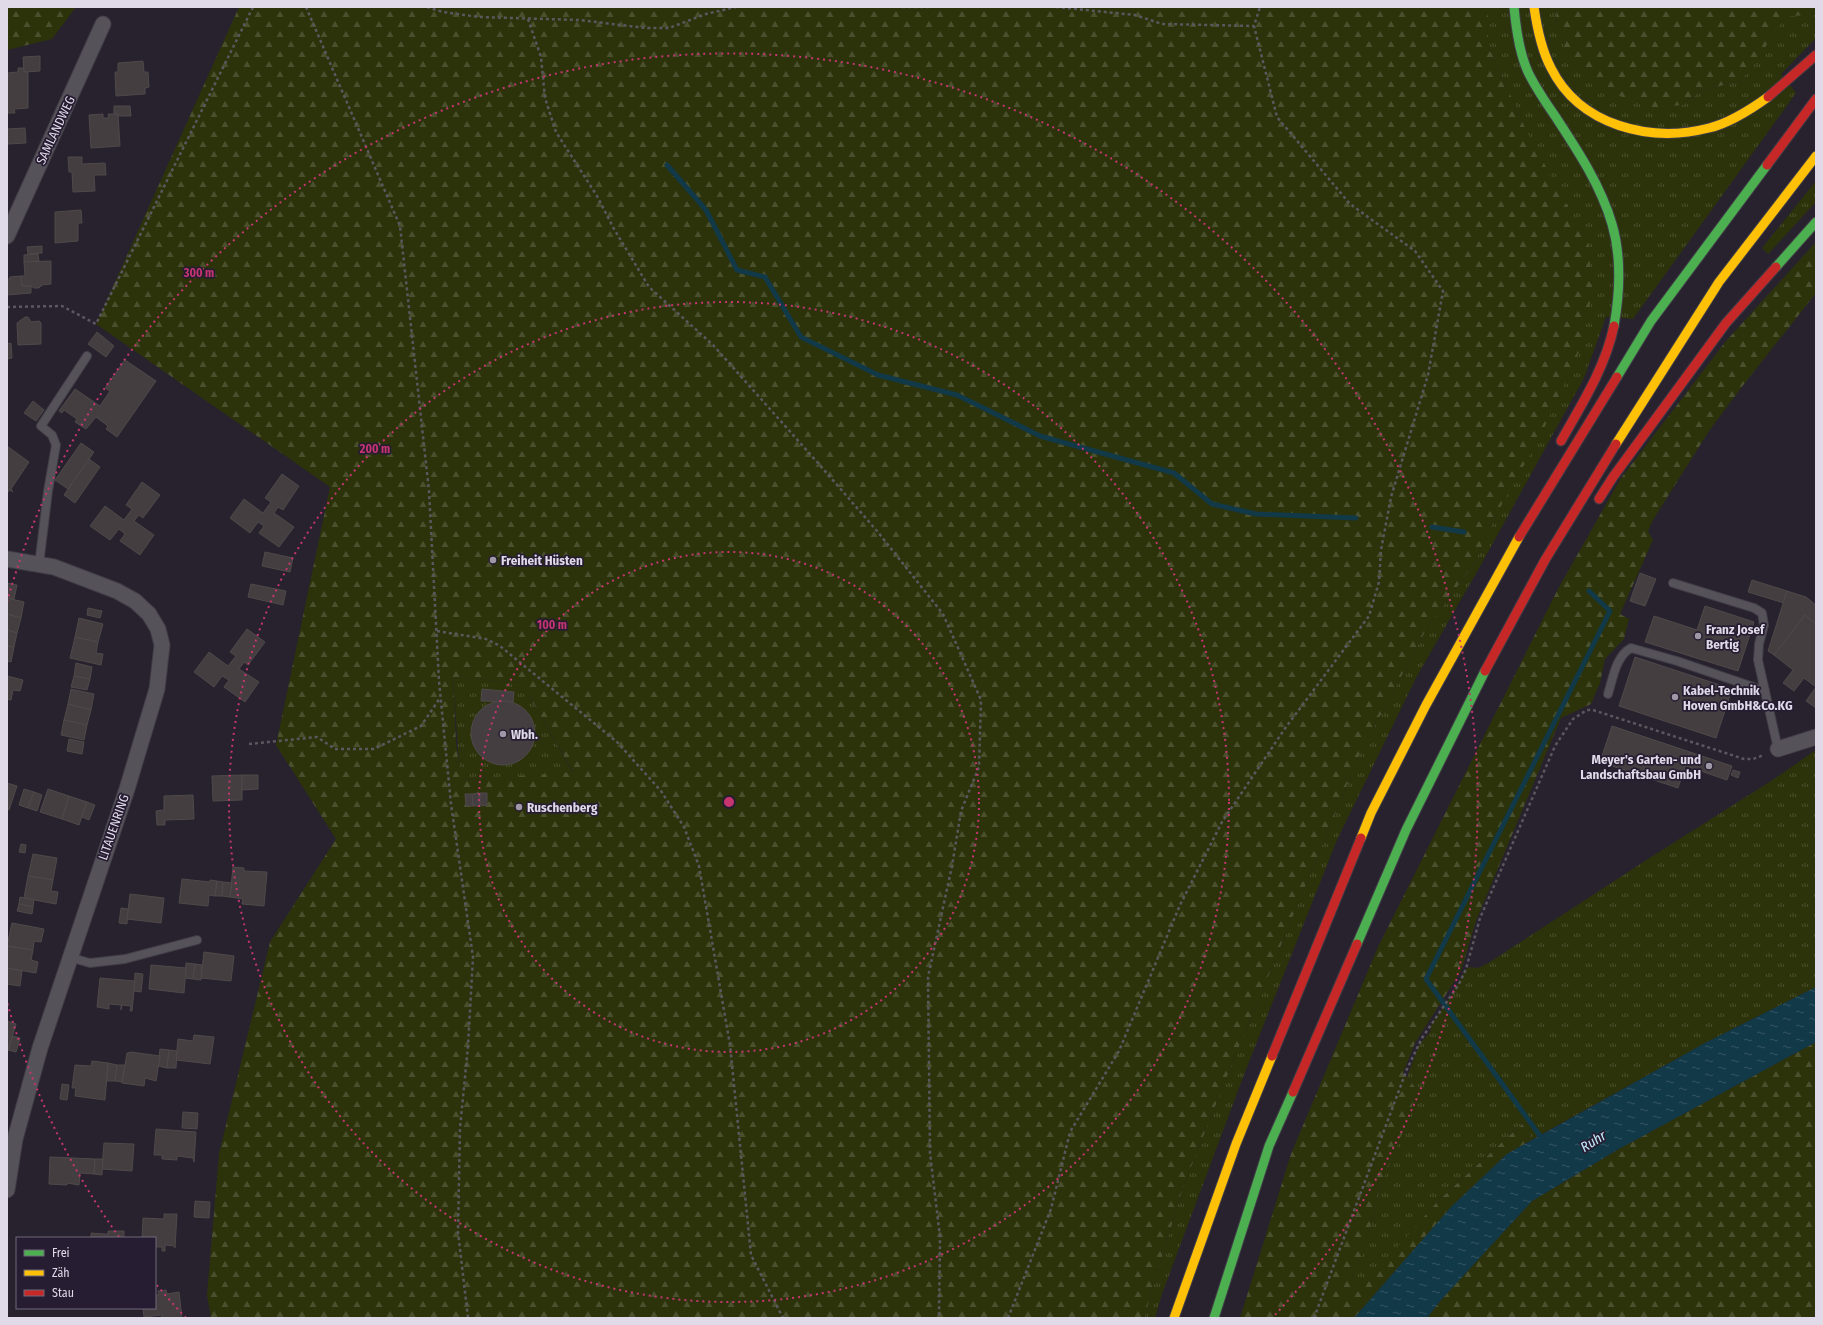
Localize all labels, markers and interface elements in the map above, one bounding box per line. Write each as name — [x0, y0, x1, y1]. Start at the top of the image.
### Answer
street label: SAMLANDWEG — [33, 94, 78, 167]
text: 300 m — [183, 266, 214, 280]
text: 200 m — [359, 442, 390, 456]
place label: Freiheit Hüsten — [501, 553, 583, 568]
marker: Freiheit Hüsten — [488, 555, 498, 565]
text: 100 m — [537, 618, 567, 632]
place label: Franz Josef Bertig — [1706, 622, 1766, 652]
marker: Franz Josef Bertig — [1693, 631, 1703, 641]
place label: Kabel-Technik Hoven GmbH&Co.KG — [1683, 683, 1793, 713]
marker: Kabel-Technik Hoven GmbH&Co.KG — [1670, 692, 1680, 702]
place label: Wbh. — [511, 727, 538, 742]
marker: Wbh. — [498, 729, 508, 739]
place label: Meyer's Garten- und Landschaftsbau GmbH — [1580, 752, 1701, 782]
marker: Meyer's Garten- und Landschaftsbau GmbH — [1704, 761, 1714, 771]
street label: LITAUENRING — [95, 792, 132, 862]
centre of rings — [722, 795, 736, 809]
place label: Ruschenberg — [527, 800, 598, 815]
marker: Ruschenberg — [514, 802, 524, 812]
water label: Ruhr — [1577, 1126, 1610, 1156]
legend — [16, 1237, 156, 1309]
text: Frei — [52, 1246, 70, 1260]
text: Zäh — [52, 1266, 70, 1280]
text: Stau — [52, 1286, 74, 1300]

